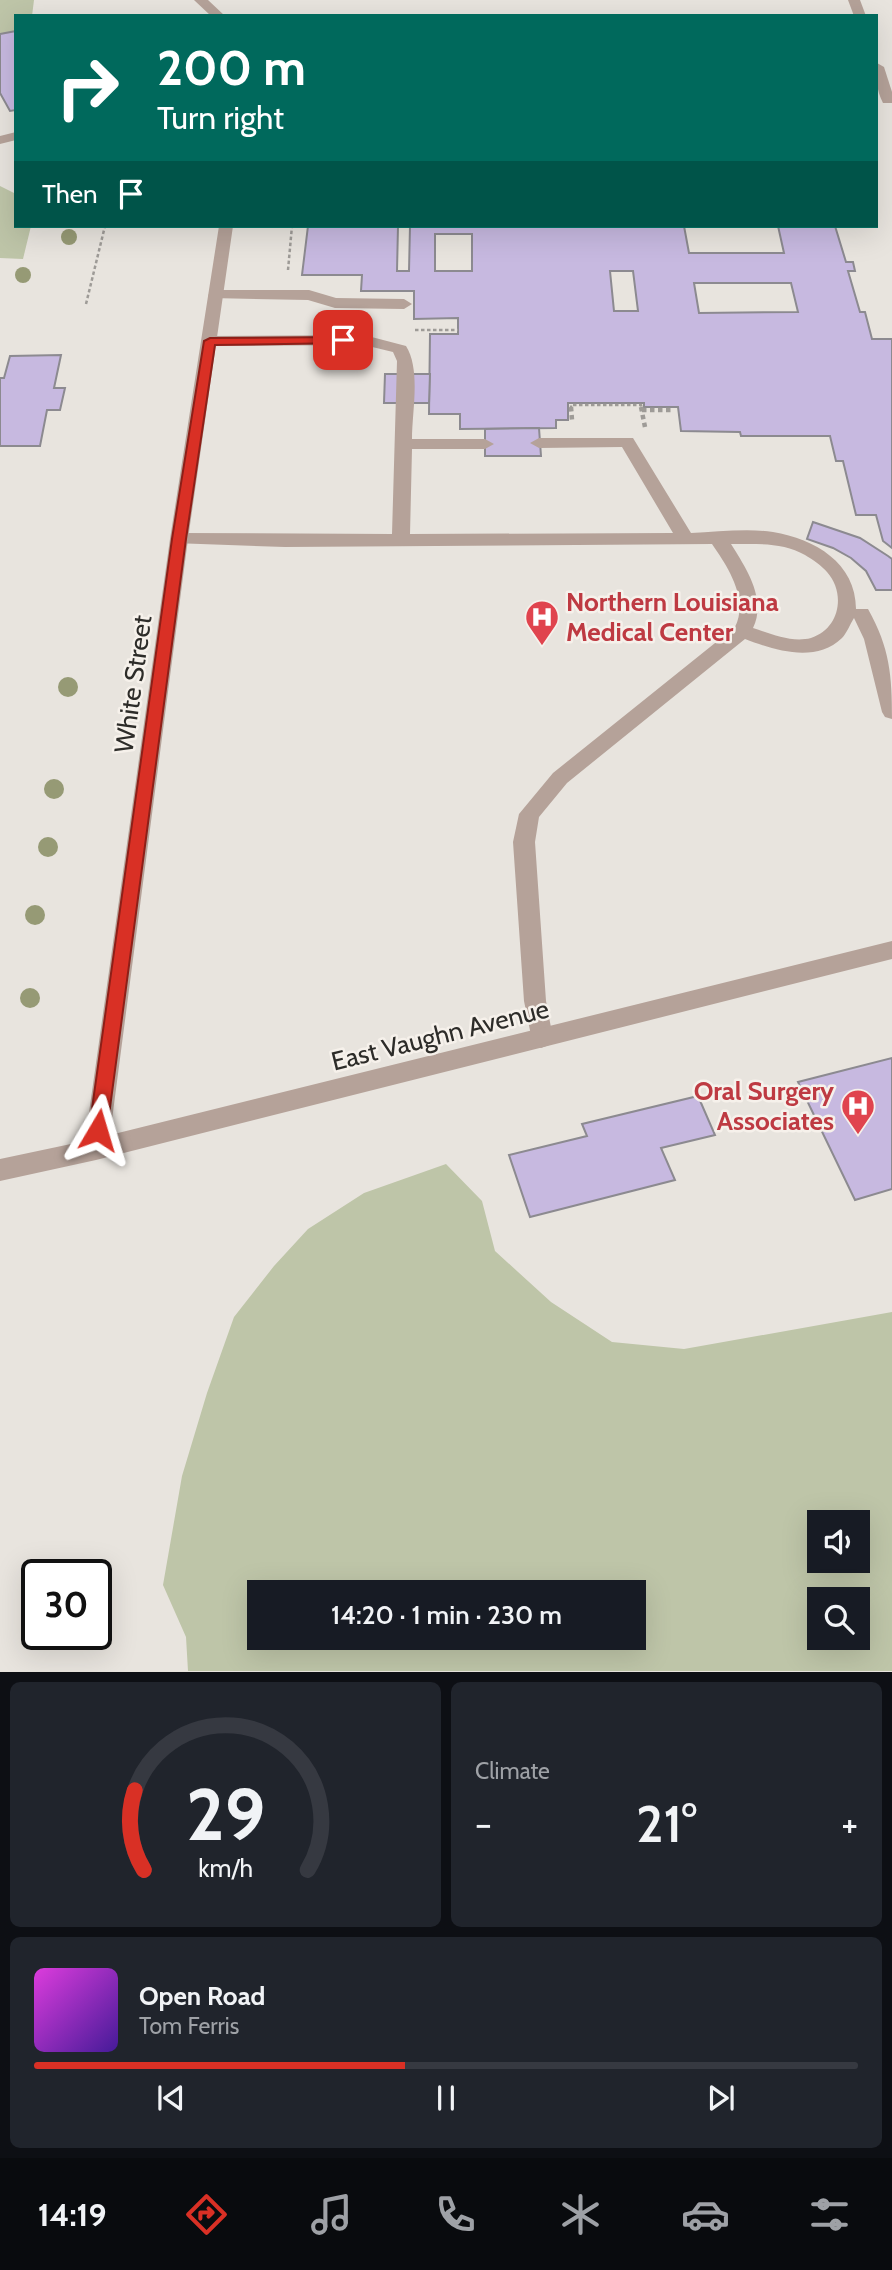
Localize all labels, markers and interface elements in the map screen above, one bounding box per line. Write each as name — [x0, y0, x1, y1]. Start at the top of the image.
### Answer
text: 200 m — [157, 38, 306, 97]
icon: right — [42, 42, 133, 133]
text: Turn right — [157, 98, 284, 137]
icon: arrive — [112, 175, 150, 213]
text: Then — [42, 178, 98, 210]
pin — [313, 310, 373, 370]
icon: arrive — [324, 321, 362, 359]
place label: Northern Louisiana Medical Center — [566, 586, 779, 648]
hospital icon: Northern Louisiana Medical Center — [523, 598, 561, 647]
street label: White Street — [107, 613, 159, 755]
street label: East Vaughn Avenue — [328, 992, 552, 1078]
place label: Oral Surgery Associates — [694, 1075, 834, 1137]
hospital icon: Oral Surgery Associates — [839, 1087, 877, 1136]
position arrow — [61, 1093, 135, 1167]
map controls — [807, 1510, 870, 1650]
button: sound — [807, 1510, 870, 1573]
speed limit sign: 30 — [21, 1559, 112, 1650]
button: search — [807, 1587, 870, 1650]
text: 14:20 · 1 min · 230 m — [331, 1599, 562, 1631]
text: Climate — [475, 1757, 550, 1785]
text: 29 — [186, 1771, 265, 1859]
text: 21° — [636, 1792, 697, 1855]
text: − — [475, 1800, 492, 1847]
text: + — [841, 1800, 858, 1847]
text: km/h — [198, 1853, 253, 1883]
text: Open Road — [139, 1980, 265, 2012]
text: Tom Ferris — [139, 2012, 239, 2040]
icon: previous — [152, 2079, 190, 2117]
icon: pause — [427, 2079, 465, 2117]
icon: next — [702, 2079, 740, 2117]
icon: directions — [182, 2190, 231, 2239]
icon: music — [307, 2190, 356, 2239]
icon: phone — [431, 2190, 480, 2239]
icon: climate — [556, 2190, 605, 2239]
icon: car — [681, 2190, 730, 2239]
icon: filters — [805, 2190, 854, 2239]
text: 14:19 — [38, 2195, 106, 2234]

